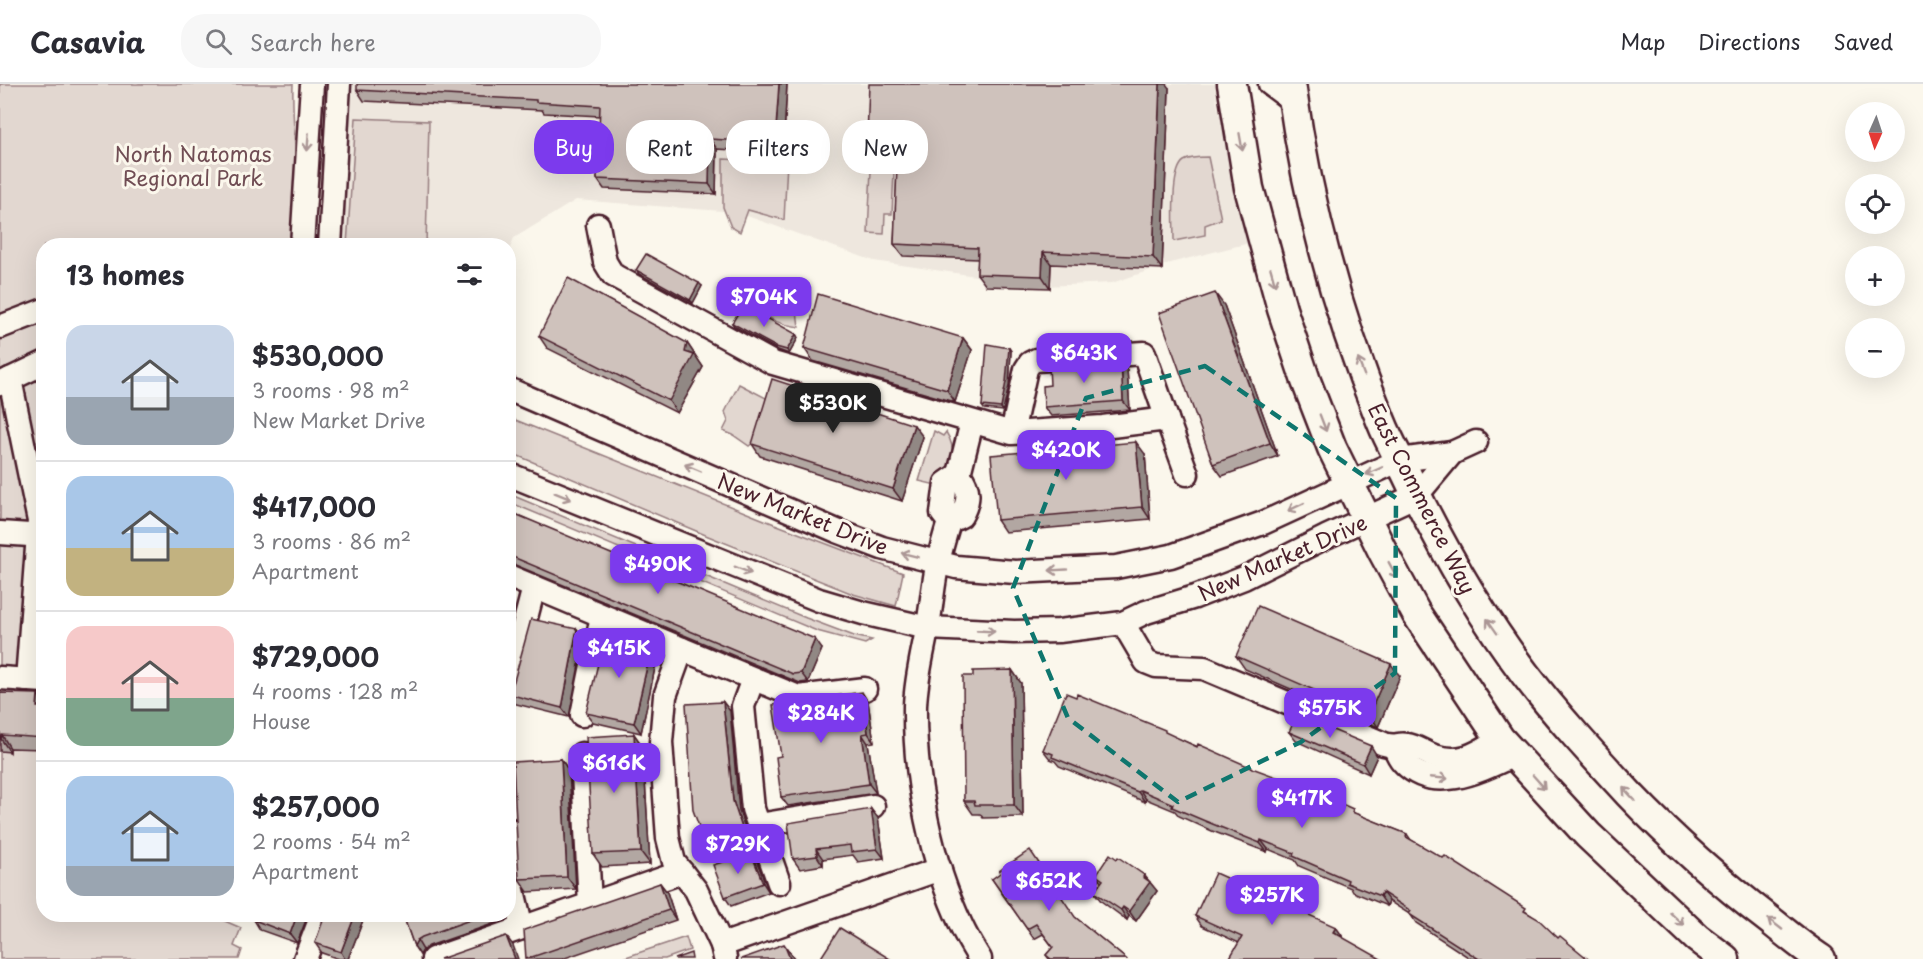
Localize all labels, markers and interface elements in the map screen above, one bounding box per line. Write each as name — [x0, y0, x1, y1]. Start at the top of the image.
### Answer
search box — [181, 14, 601, 68]
text: Casavia — [30, 20, 145, 63]
icon: search — [202, 25, 235, 58]
text: Search here — [250, 25, 376, 58]
text: Map — [1620, 25, 1665, 57]
text: Directions — [1698, 25, 1800, 57]
text: Saved — [1833, 25, 1893, 57]
north arrow — [1845, 102, 1905, 162]
map controls — [1845, 102, 1905, 378]
chip: Buy — [534, 120, 614, 174]
chip: Rent — [626, 120, 714, 174]
chip: Filters — [726, 120, 830, 174]
chip: New — [842, 120, 928, 174]
one-way arrow — [302, 132, 313, 152]
one-way arrow — [1236, 132, 1247, 151]
park label: North Natomas Regional Park — [115, 137, 271, 193]
button: locate — [1845, 174, 1905, 234]
button: + — [1845, 246, 1905, 306]
text: 13 homes — [66, 255, 184, 294]
icon: filters — [453, 258, 486, 291]
one-way arrow — [1268, 267, 1279, 286]
pin: $704K — [722, 277, 806, 328]
text: $704K — [730, 281, 798, 311]
button: − — [1845, 318, 1905, 378]
pin: $643K — [1042, 333, 1126, 384]
text: $530,000 — [252, 336, 384, 375]
text: $643K — [1051, 337, 1117, 367]
icon: home — [114, 349, 186, 421]
one-way arrow — [1355, 358, 1366, 377]
text: 3 rooms · 98 m² — [252, 375, 410, 405]
pin: $530K — [791, 383, 875, 434]
text: $530K — [799, 387, 867, 417]
street label: East Commerce Way — [1361, 397, 1485, 599]
text: New Market Drive — [252, 405, 425, 435]
one-way arrow — [1318, 413, 1329, 432]
pin: $420K — [1024, 430, 1108, 481]
text: $420K — [1031, 434, 1101, 464]
one-way arrow — [684, 462, 702, 473]
street label: New Market Drive — [713, 464, 893, 562]
one-way arrow — [1366, 466, 1384, 478]
text: $417,000 — [252, 487, 376, 526]
one-way arrow — [553, 491, 571, 502]
icon: home — [114, 500, 186, 572]
one-way arrow — [1287, 502, 1305, 513]
street label: New Market Drive — [1192, 505, 1372, 609]
text: 3 rooms · 86 m² — [252, 526, 411, 556]
pin: $490K — [616, 544, 700, 595]
text: $490K — [624, 548, 692, 578]
one-way arrow — [901, 549, 920, 560]
text: Apartment — [252, 556, 359, 586]
one-way arrow — [1388, 561, 1399, 579]
one-way arrow — [734, 565, 752, 576]
one-way arrow — [1048, 565, 1068, 576]
one-way arrow — [1486, 619, 1498, 635]
one-way arrow — [976, 625, 996, 636]
pin: $415K — [577, 628, 661, 679]
text: $415K — [587, 632, 651, 662]
text: $729,000 — [252, 637, 379, 676]
icon: home — [114, 650, 186, 722]
text: 4 rooms · 128 m² — [252, 676, 418, 706]
pin: $575K — [1288, 688, 1372, 739]
text: $575K — [1298, 692, 1362, 722]
pin: $284K — [779, 693, 863, 744]
text: $284K — [787, 697, 855, 727]
text: House — [252, 706, 311, 736]
pin: $616K — [572, 743, 656, 794]
text: $616K — [582, 747, 646, 777]
one-way arrow — [1429, 773, 1448, 784]
one-way arrow — [1532, 774, 1546, 789]
pin: $417K — [1260, 778, 1344, 829]
text: $417K — [1271, 782, 1333, 812]
text: $257,000 — [252, 787, 380, 826]
one-way arrow — [1622, 787, 1637, 802]
icon: home — [114, 800, 186, 872]
pin: $729K — [696, 824, 780, 875]
text: 2 rooms · 54 m² — [252, 826, 411, 856]
text: $729K — [706, 828, 770, 858]
text: Apartment — [252, 856, 359, 886]
pin: $652K — [1007, 861, 1091, 912]
text: $652K — [1016, 865, 1082, 895]
pin: $257K — [1230, 875, 1314, 926]
text: $257K — [1240, 879, 1304, 909]
one-way arrow — [1670, 912, 1685, 927]
one-way arrow — [1767, 918, 1783, 930]

